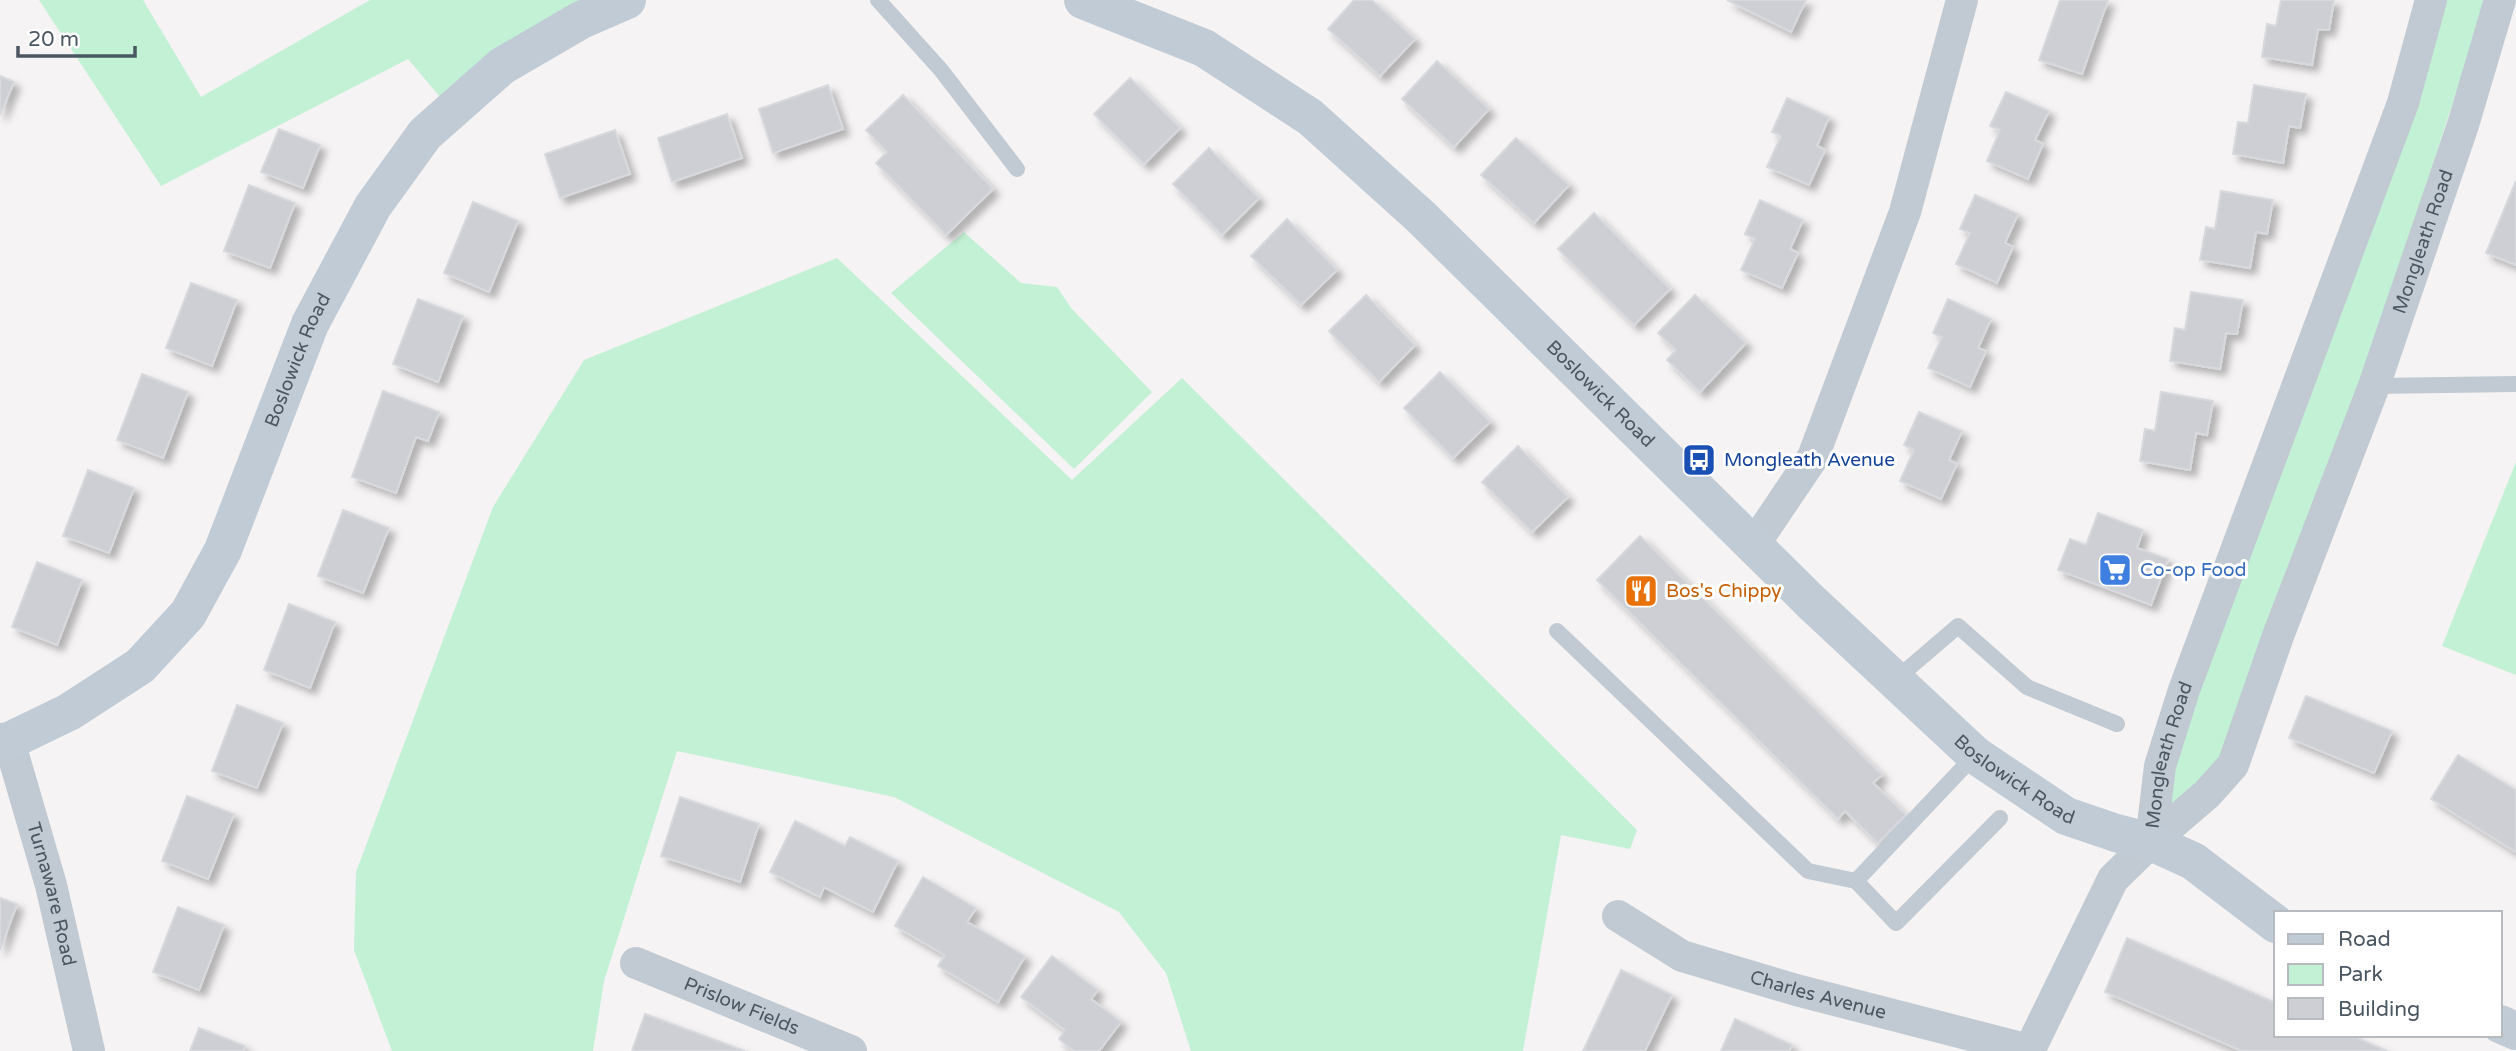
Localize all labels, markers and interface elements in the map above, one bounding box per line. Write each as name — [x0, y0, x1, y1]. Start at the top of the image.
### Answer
scale bar — [18, 14, 135, 58]
text: 20 m — [28, 27, 79, 52]
street label: Mongleath Road — [2388, 167, 2458, 317]
street label: Boslowick Road — [260, 289, 335, 430]
street label: Boslowick Road — [1542, 336, 1659, 452]
bus stop icon: Mongleath Avenue — [1680, 441, 1718, 479]
place label: Mongleath Avenue — [1724, 449, 1895, 471]
supermarket icon: Co-op Food — [2096, 551, 2134, 589]
place label: Co-op Food — [2140, 559, 2247, 581]
restaurant icon: Bos's Chippy — [1622, 572, 1660, 610]
place label: Bos's Chippy — [1666, 580, 1782, 602]
street label: Mongleath Road — [2142, 679, 2197, 830]
street label: Boslowick Road — [1949, 730, 2078, 829]
street label: Turnaware Road — [22, 820, 80, 968]
legend — [2274, 911, 2502, 1037]
text: Road — [2338, 927, 2391, 952]
text: Park — [2338, 962, 2383, 987]
street label: Charles Avenue — [1747, 966, 1889, 1024]
street label: Prislow Fields — [681, 973, 802, 1040]
text: Building — [2338, 997, 2420, 1022]

